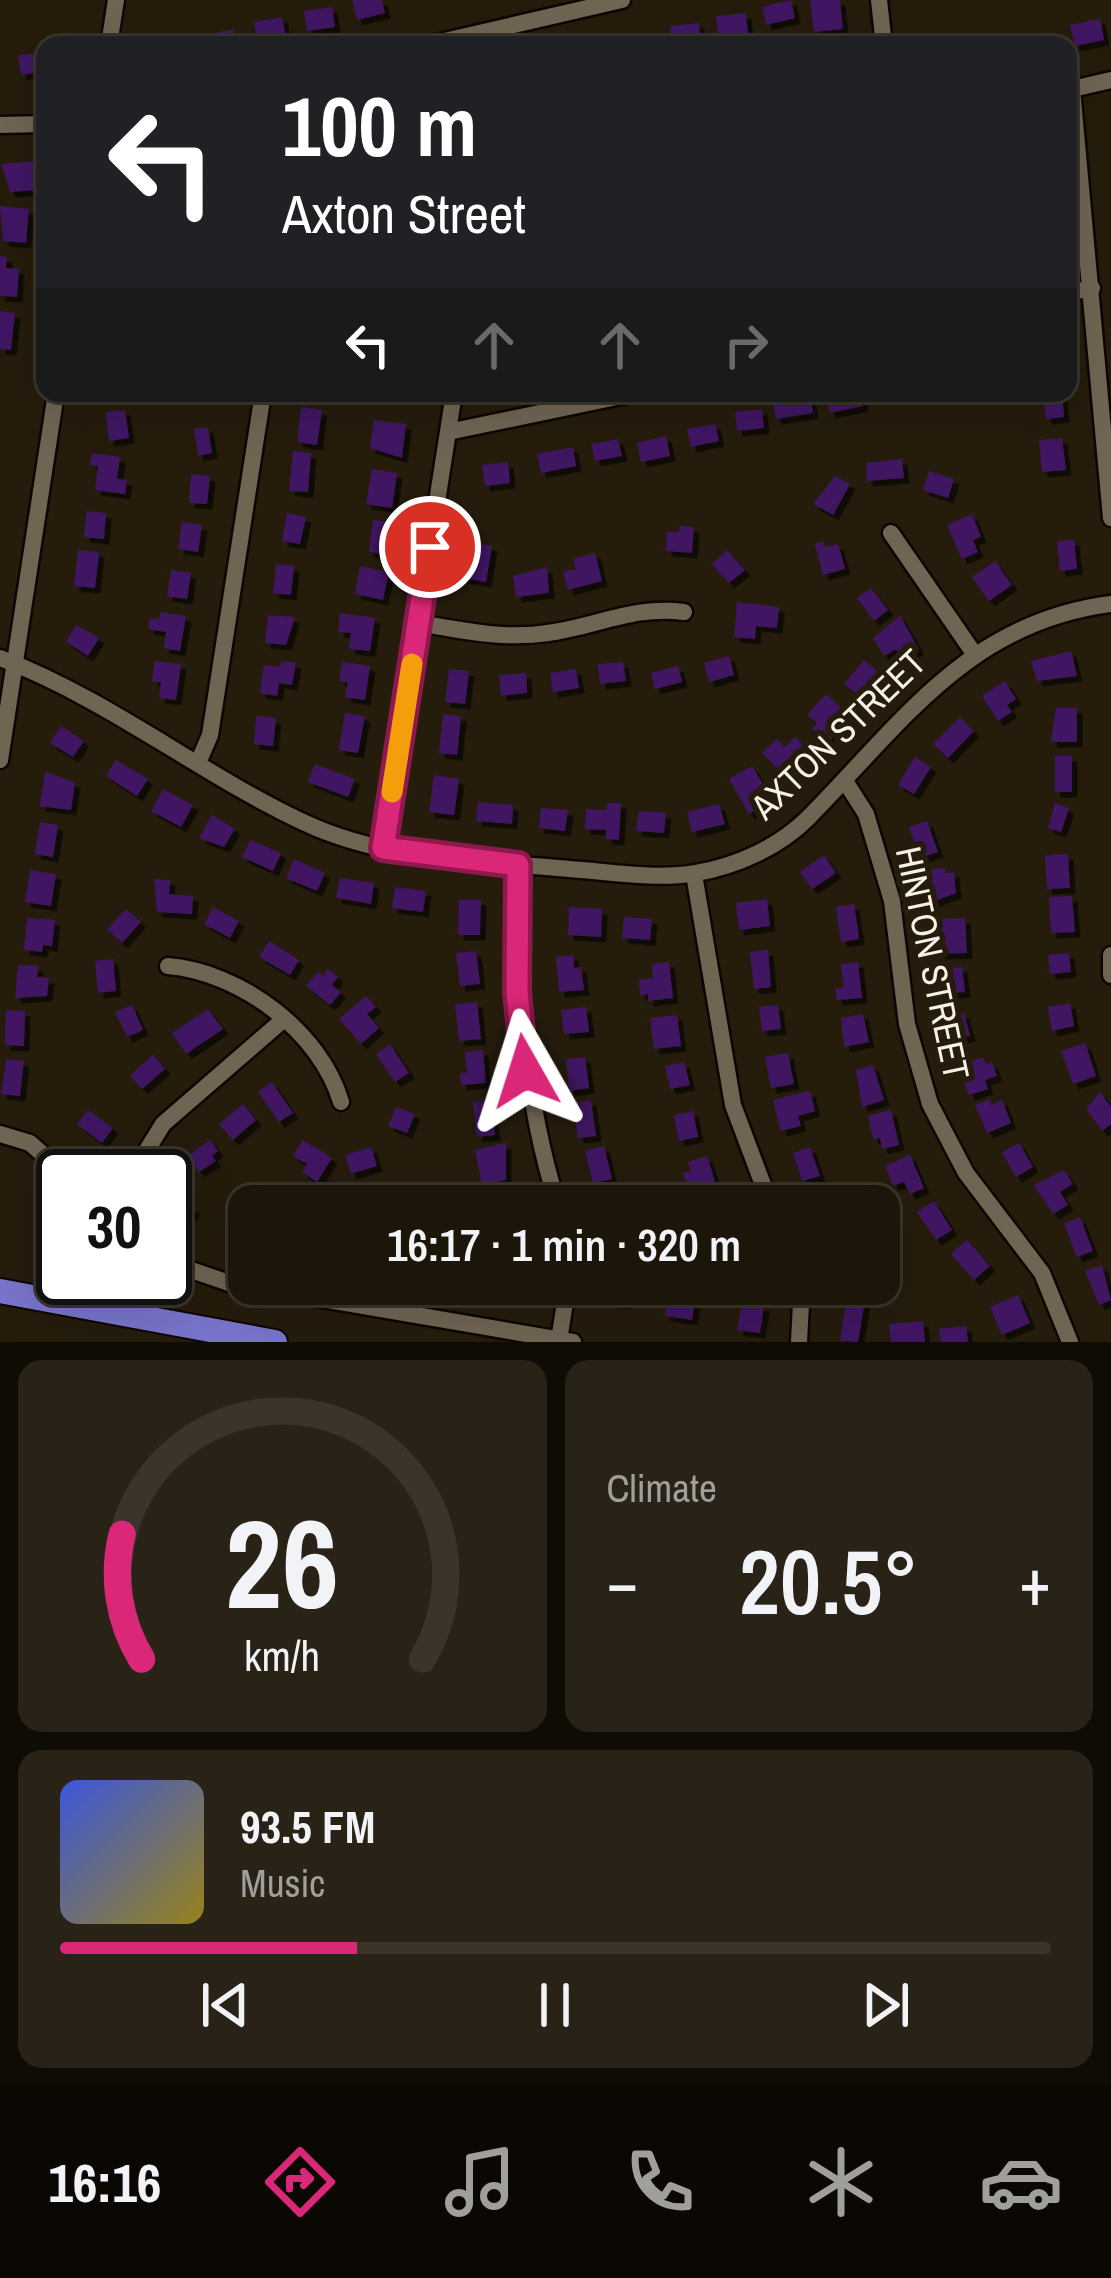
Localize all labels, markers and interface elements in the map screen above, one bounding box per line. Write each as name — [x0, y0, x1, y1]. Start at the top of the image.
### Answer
text: 100 m — [282, 69, 477, 182]
icon: left — [84, 84, 240, 240]
text: Axton Street — [282, 177, 526, 250]
icon: left — [335, 312, 401, 378]
icon: ahead — [461, 312, 527, 378]
icon: ahead — [587, 312, 653, 378]
icon: right — [713, 312, 779, 378]
pin — [379, 496, 481, 598]
icon: arrive — [397, 514, 463, 580]
street label: AXTON STREET — [739, 638, 936, 830]
street label: HINTON STREET — [885, 842, 981, 1084]
position arrow — [462, 1008, 588, 1134]
speed limit sign: 30 — [36, 1149, 192, 1305]
text: 16:17 · 1 min · 320 m — [387, 1214, 741, 1275]
text: Climate — [607, 1462, 717, 1514]
text: 26 — [225, 1479, 339, 1647]
text: 20.5° — [739, 1521, 919, 1642]
text: − — [607, 1537, 638, 1626]
text: + — [1019, 1537, 1051, 1626]
text: km/h — [244, 1627, 320, 1684]
text: 93.5 FM — [240, 1796, 375, 1857]
text: Music — [240, 1857, 325, 1909]
icon: previous — [192, 1972, 258, 2038]
icon: pause — [522, 1972, 588, 2038]
icon: next — [853, 1972, 919, 2038]
icon: directions — [258, 2140, 342, 2224]
icon: music — [438, 2140, 522, 2224]
icon: phone — [618, 2140, 702, 2224]
icon: climate — [799, 2140, 883, 2224]
icon: car — [979, 2140, 1063, 2224]
text: 16:16 — [48, 2146, 161, 2219]

